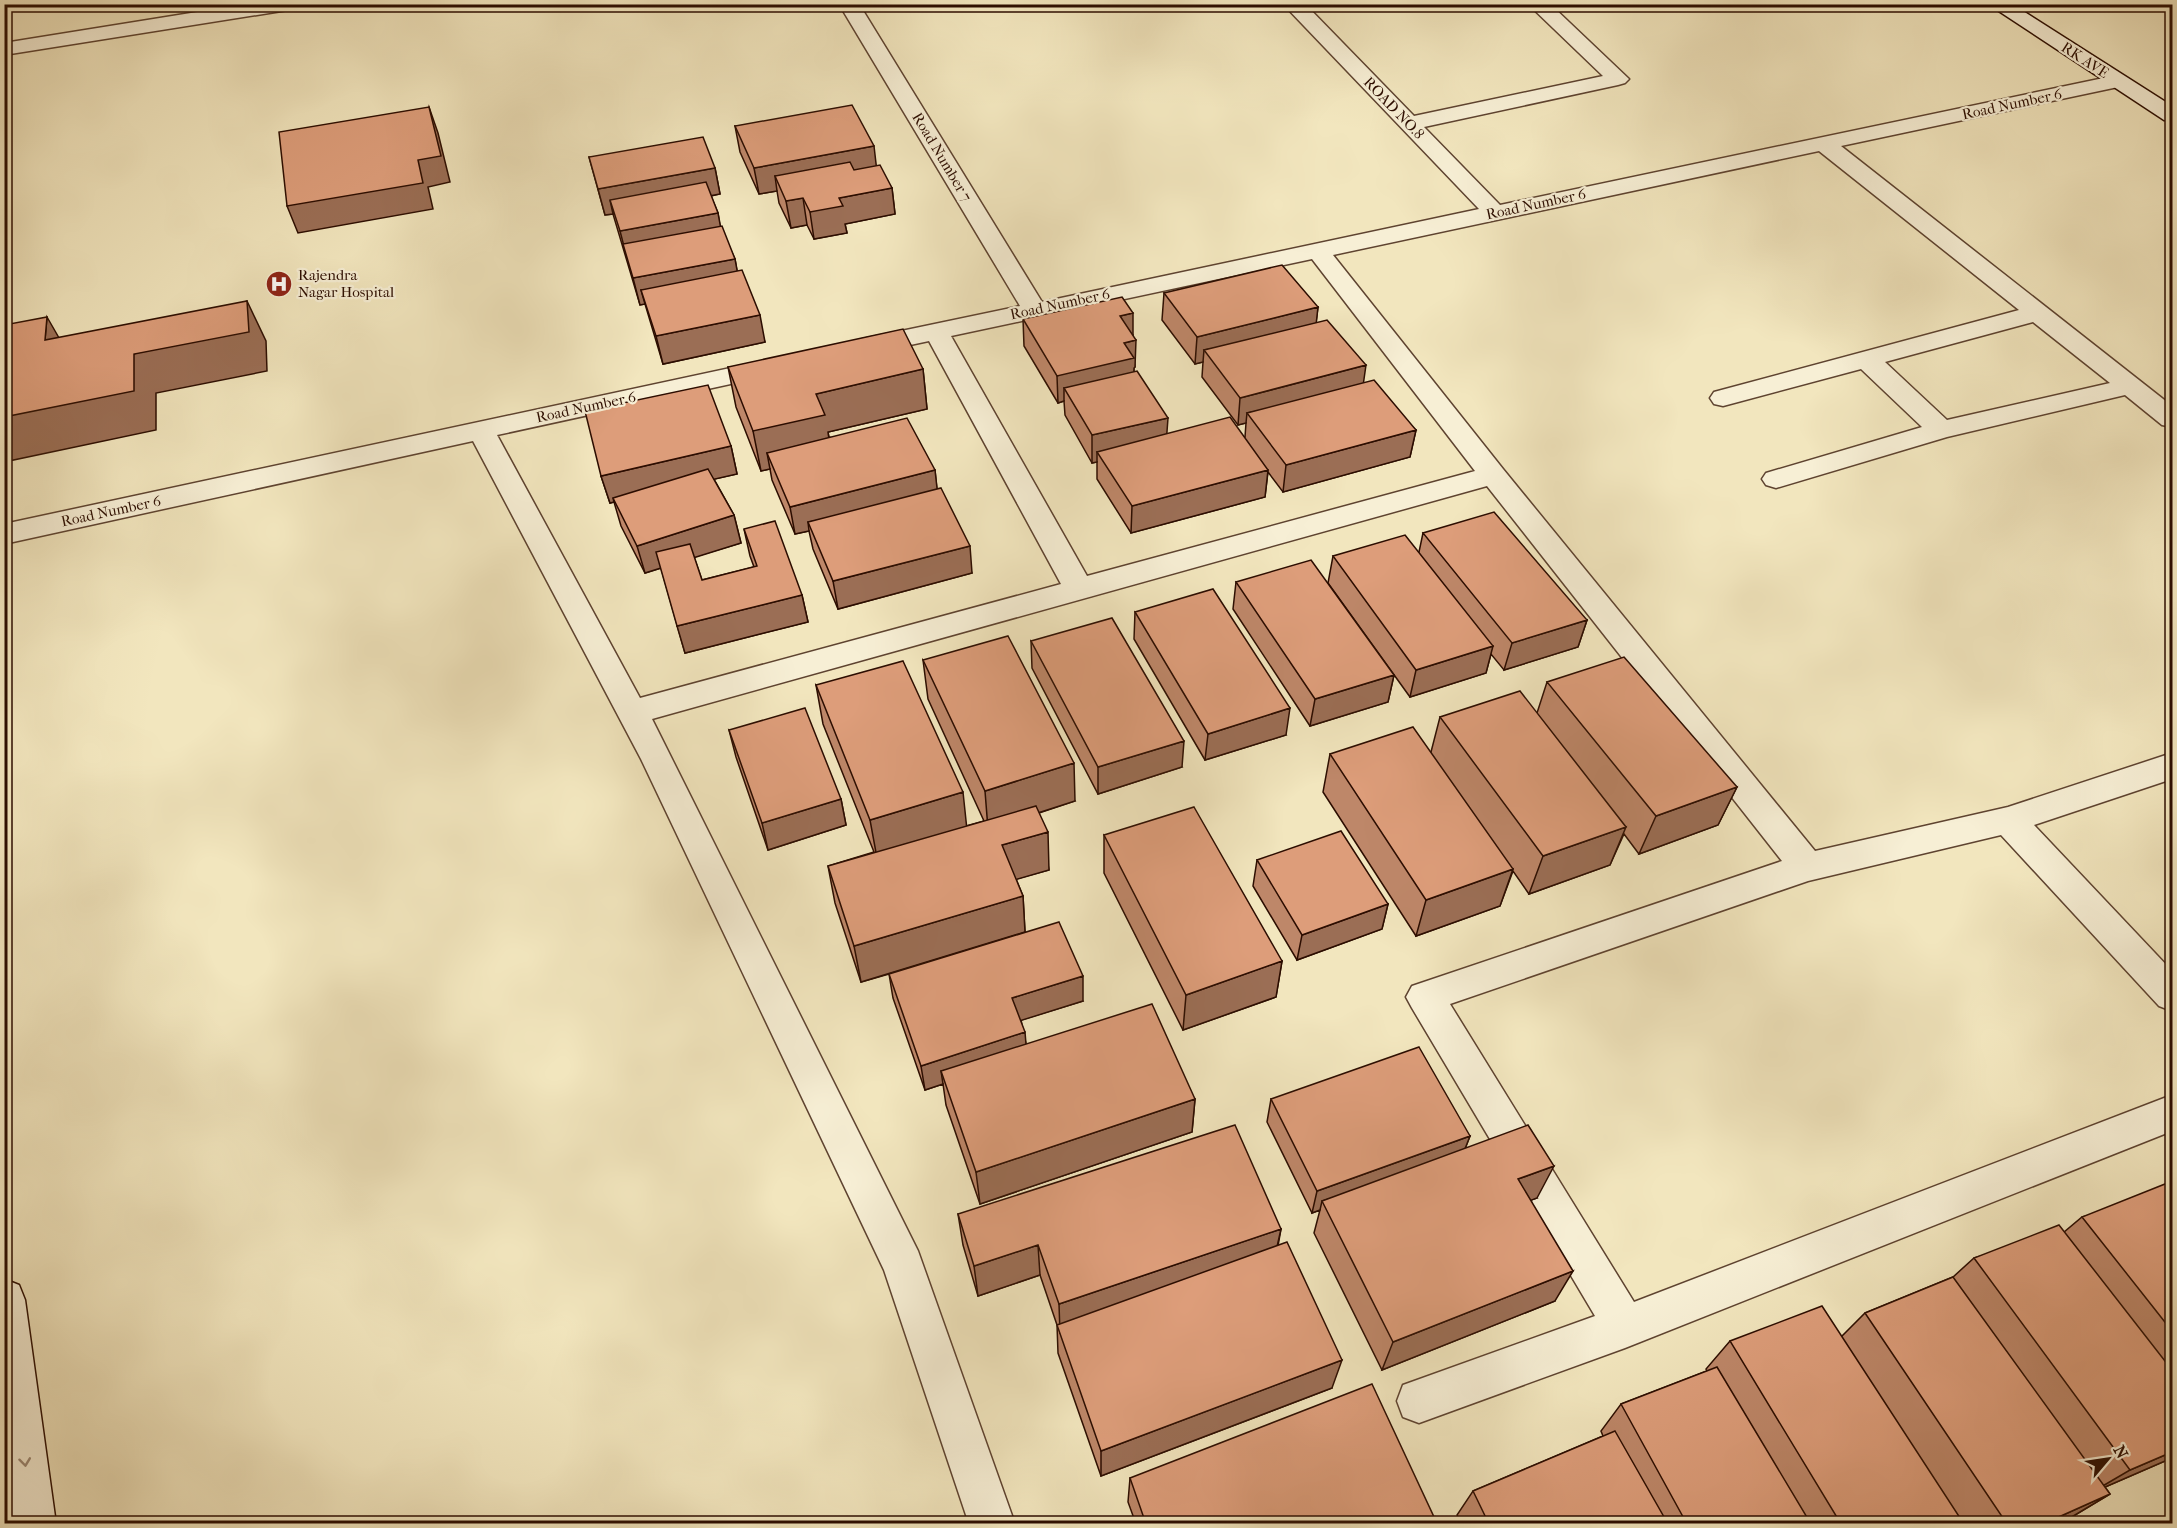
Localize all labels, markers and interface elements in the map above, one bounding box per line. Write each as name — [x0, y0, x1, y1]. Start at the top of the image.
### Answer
street label: RK AVE — [2058, 38, 2112, 82]
street label: ROAD NO.8 — [1360, 73, 1428, 143]
street label: Road Number 6 — [1960, 84, 2064, 123]
street label: Road Number 7 — [908, 109, 976, 205]
street label: Road Number 6 — [1484, 184, 1588, 223]
place label: Rajendra Nagar Hospital — [298, 266, 394, 301]
hospital icon: Rajendra Nagar Hospital — [264, 269, 294, 299]
street label: Road Number 6 — [1008, 284, 1112, 323]
street label: Road Number 6 — [534, 387, 638, 426]
street label: Road Number 6 — [59, 491, 163, 530]
north arrow — [2078, 1429, 2138, 1489]
text: N — [2109, 1442, 2132, 1463]
one-way arrow — [18, 1457, 31, 1466]

